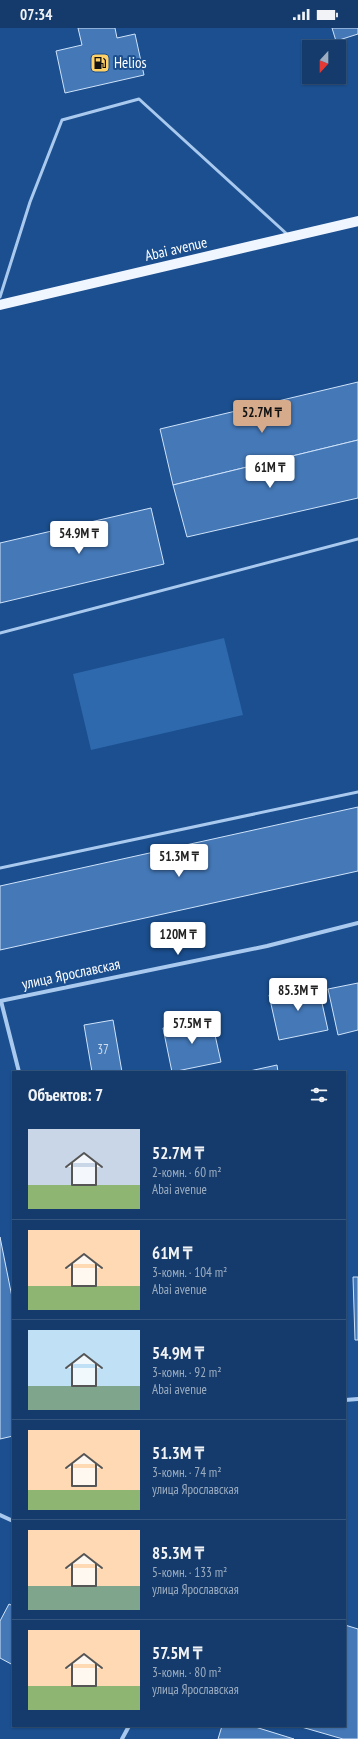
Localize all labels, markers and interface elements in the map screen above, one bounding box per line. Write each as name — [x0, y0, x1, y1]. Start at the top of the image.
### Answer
text: 07:34 — [20, 5, 52, 24]
north arrow — [302, 40, 346, 84]
map controls — [302, 40, 346, 84]
fuel station icon: Helios — [89, 52, 111, 74]
place label: Helios — [114, 53, 147, 72]
street label: Abai avenue — [143, 232, 209, 265]
pin: 52.7M ₸ — [225, 400, 299, 434]
text: 52.7M ₸ — [242, 404, 282, 421]
pin: 61M ₸ — [242, 455, 298, 489]
text: 61M ₸ — [255, 459, 285, 476]
pin: 54.9M ₸ — [42, 521, 116, 555]
text: 54.9M ₸ — [59, 525, 99, 542]
pin: 51.3M ₸ — [142, 844, 216, 878]
text: 51.3M ₸ — [159, 848, 199, 865]
pin: 120M ₸ — [145, 922, 211, 956]
text: 120M ₸ — [159, 926, 197, 943]
street label: улица Ярославская — [20, 954, 122, 993]
pin: 85.3M ₸ — [261, 978, 335, 1012]
text: 85.3M ₸ — [278, 982, 318, 999]
pin: 57.5M ₸ — [155, 1011, 229, 1045]
text: 57.5M ₸ — [173, 1015, 211, 1032]
house number: 37 — [97, 1041, 109, 1058]
text: Объектов: 7 — [28, 1084, 103, 1106]
icon: filters — [308, 1084, 330, 1106]
text: 52.7M ₸ — [152, 1142, 204, 1164]
icon: home — [60, 1145, 108, 1193]
text: 2-комн. · 60 m² — [152, 1164, 222, 1181]
text: Abai avenue — [152, 1181, 207, 1198]
text: 61M ₸ — [152, 1242, 192, 1264]
icon: home — [60, 1246, 108, 1294]
text: 3-комн. · 104 m² — [152, 1264, 227, 1281]
text: Abai avenue — [152, 1281, 207, 1298]
text: 54.9M ₸ — [152, 1342, 204, 1364]
icon: home — [60, 1346, 108, 1394]
text: 3-комн. · 92 m² — [152, 1364, 222, 1381]
text: Abai avenue — [152, 1381, 207, 1398]
text: 51.3M ₸ — [152, 1442, 204, 1464]
icon: home — [60, 1446, 108, 1494]
text: 3-комн. · 74 m² — [152, 1464, 222, 1481]
text: улица Ярославская — [152, 1481, 239, 1498]
text: 85.3M ₸ — [152, 1542, 204, 1564]
icon: home — [60, 1546, 108, 1594]
text: 5-комн. · 133 m² — [152, 1564, 227, 1581]
text: улица Ярославская — [152, 1581, 239, 1598]
text: 57.5M ₸ — [152, 1642, 202, 1664]
icon: home — [60, 1646, 108, 1694]
text: 3-комн. · 80 m² — [152, 1664, 222, 1681]
text: улица Ярославская — [152, 1681, 239, 1698]

